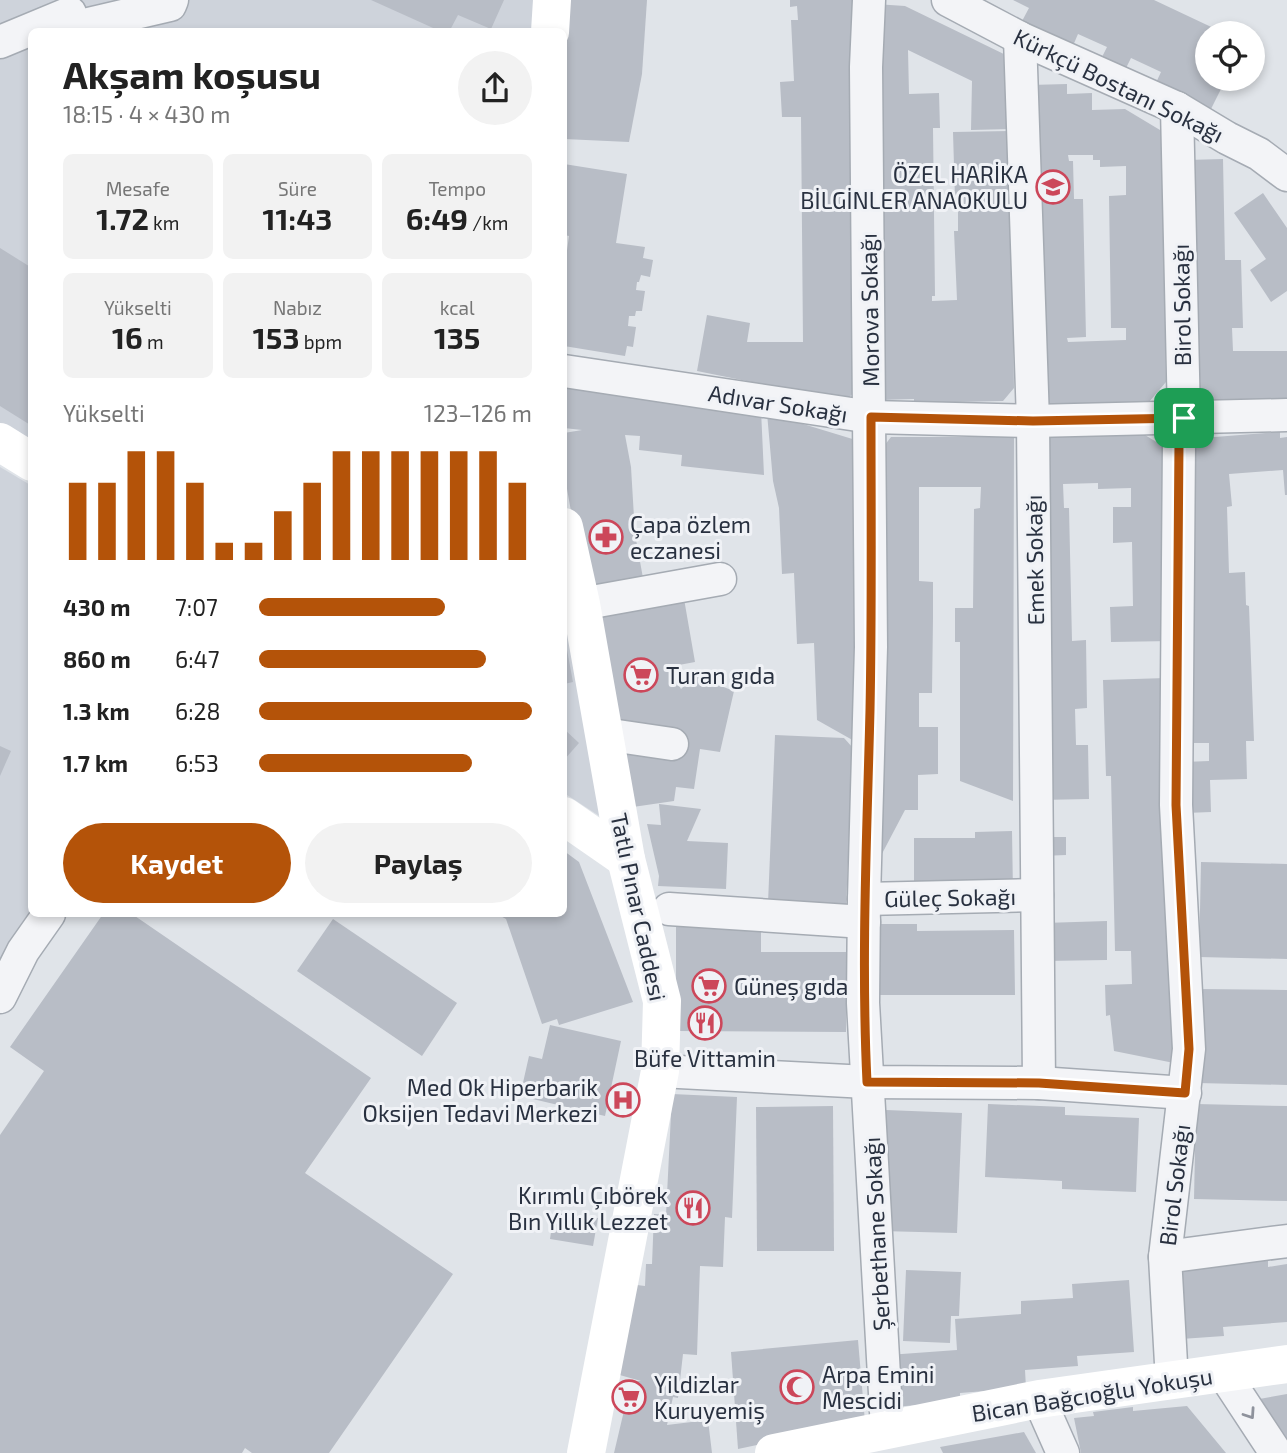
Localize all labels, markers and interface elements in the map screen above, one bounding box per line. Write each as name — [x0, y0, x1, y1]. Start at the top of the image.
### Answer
map controls — [1195, 21, 1265, 91]
button: locate — [1195, 21, 1265, 91]
street label: Kürkçü Bostanı Sokağı — [1009, 22, 1229, 149]
text: Akşam koşusu — [63, 51, 321, 97]
button: share — [458, 51, 532, 125]
text: 18:15 · 4 × 430 m — [63, 100, 230, 128]
place label: ÖZEL HARİKA BİLGİNLER ANAOKULU — [800, 160, 1029, 214]
school or university icon: ÖZEL HARİKA BİLGİNLER ANAOKULU — [1034, 168, 1072, 206]
text: Mesafe — [106, 177, 170, 200]
text: Süre — [278, 177, 317, 200]
text: Tempo — [428, 177, 486, 200]
text: 1.72 — [96, 200, 149, 236]
text: 11:43 — [263, 200, 332, 236]
text: 6:49 — [406, 200, 468, 236]
text: km — [149, 211, 179, 234]
text: /km — [468, 211, 508, 234]
street label: Morova Sokağı — [854, 233, 884, 387]
street label: Birol Sokağı — [1166, 244, 1196, 366]
text: Yükselti — [104, 296, 172, 319]
text: Nabız — [273, 296, 322, 319]
text: kcal — [440, 296, 475, 319]
text: 16 — [112, 319, 143, 355]
text: 153 — [253, 319, 299, 355]
text: 135 — [434, 319, 480, 355]
text: m — [143, 330, 164, 353]
text: bpm — [299, 330, 342, 353]
street label: Adıvar Sokağı — [706, 378, 850, 428]
pin — [1154, 388, 1214, 448]
text: Yükselti — [63, 399, 145, 427]
text: 123–126 m — [424, 399, 532, 427]
icon: arrive — [1165, 399, 1203, 437]
street label: Emek Sokağı — [1019, 494, 1049, 626]
place label: Çapa özlem eczanesi — [630, 510, 751, 564]
pharmacy icon: Çapa özlem eczanesi — [587, 518, 625, 556]
text: 430 m — [63, 593, 130, 621]
text: 7:07 — [175, 593, 218, 621]
text: 860 m — [63, 645, 131, 673]
text: 6:47 — [175, 645, 220, 673]
supermarket icon: Turan gıda — [622, 656, 660, 694]
place label: Turan gıda — [666, 661, 775, 689]
text: 1.3 km — [63, 697, 130, 725]
text: 6:28 — [175, 697, 220, 725]
text: 1.7 km — [63, 749, 128, 777]
text: 6:53 — [175, 749, 219, 777]
street label: Tatlı Pınar Caddesi — [605, 811, 673, 1003]
button: Kaydet — [63, 823, 291, 903]
button: Paylaş — [305, 823, 532, 903]
street label: Güleç Sokağı — [884, 882, 1016, 913]
supermarket icon: Güneş gıda — [690, 967, 728, 1005]
place label: Güneş gıda — [734, 972, 848, 1001]
restaurant icon: Büfe Vittamin — [686, 1004, 724, 1042]
place label: Büfe Vittamin — [634, 1044, 776, 1072]
place label: Med Ok Hiperbarik Oksijen Tedavi Merkezi — [363, 1073, 598, 1127]
hospital icon: Med Ok Hiperbarik Oksijen Tedavi Merkezi — [604, 1081, 642, 1119]
street label: Birol Sokağı — [1153, 1123, 1195, 1247]
street label: Şerbethane Sokağı — [857, 1136, 896, 1332]
place label: Kırımlı Çıbörek Bın Yıllık Lezzet — [508, 1181, 668, 1235]
restaurant icon: Kırımlı Çıbörek Bın Yıllık Lezzet — [674, 1189, 712, 1227]
place label: Arpa Emini Mescidi — [822, 1360, 934, 1414]
street label: Bican Bağcıoğlu Yokuşu — [970, 1361, 1215, 1428]
mosque icon: Arpa Emini Mescidi — [778, 1368, 816, 1406]
place label: Yildizlar Kuruyemiş — [654, 1370, 765, 1425]
supermarket icon: Yildizlar Kuruyemiş — [610, 1378, 648, 1416]
one-way arrow — [1242, 1406, 1255, 1419]

